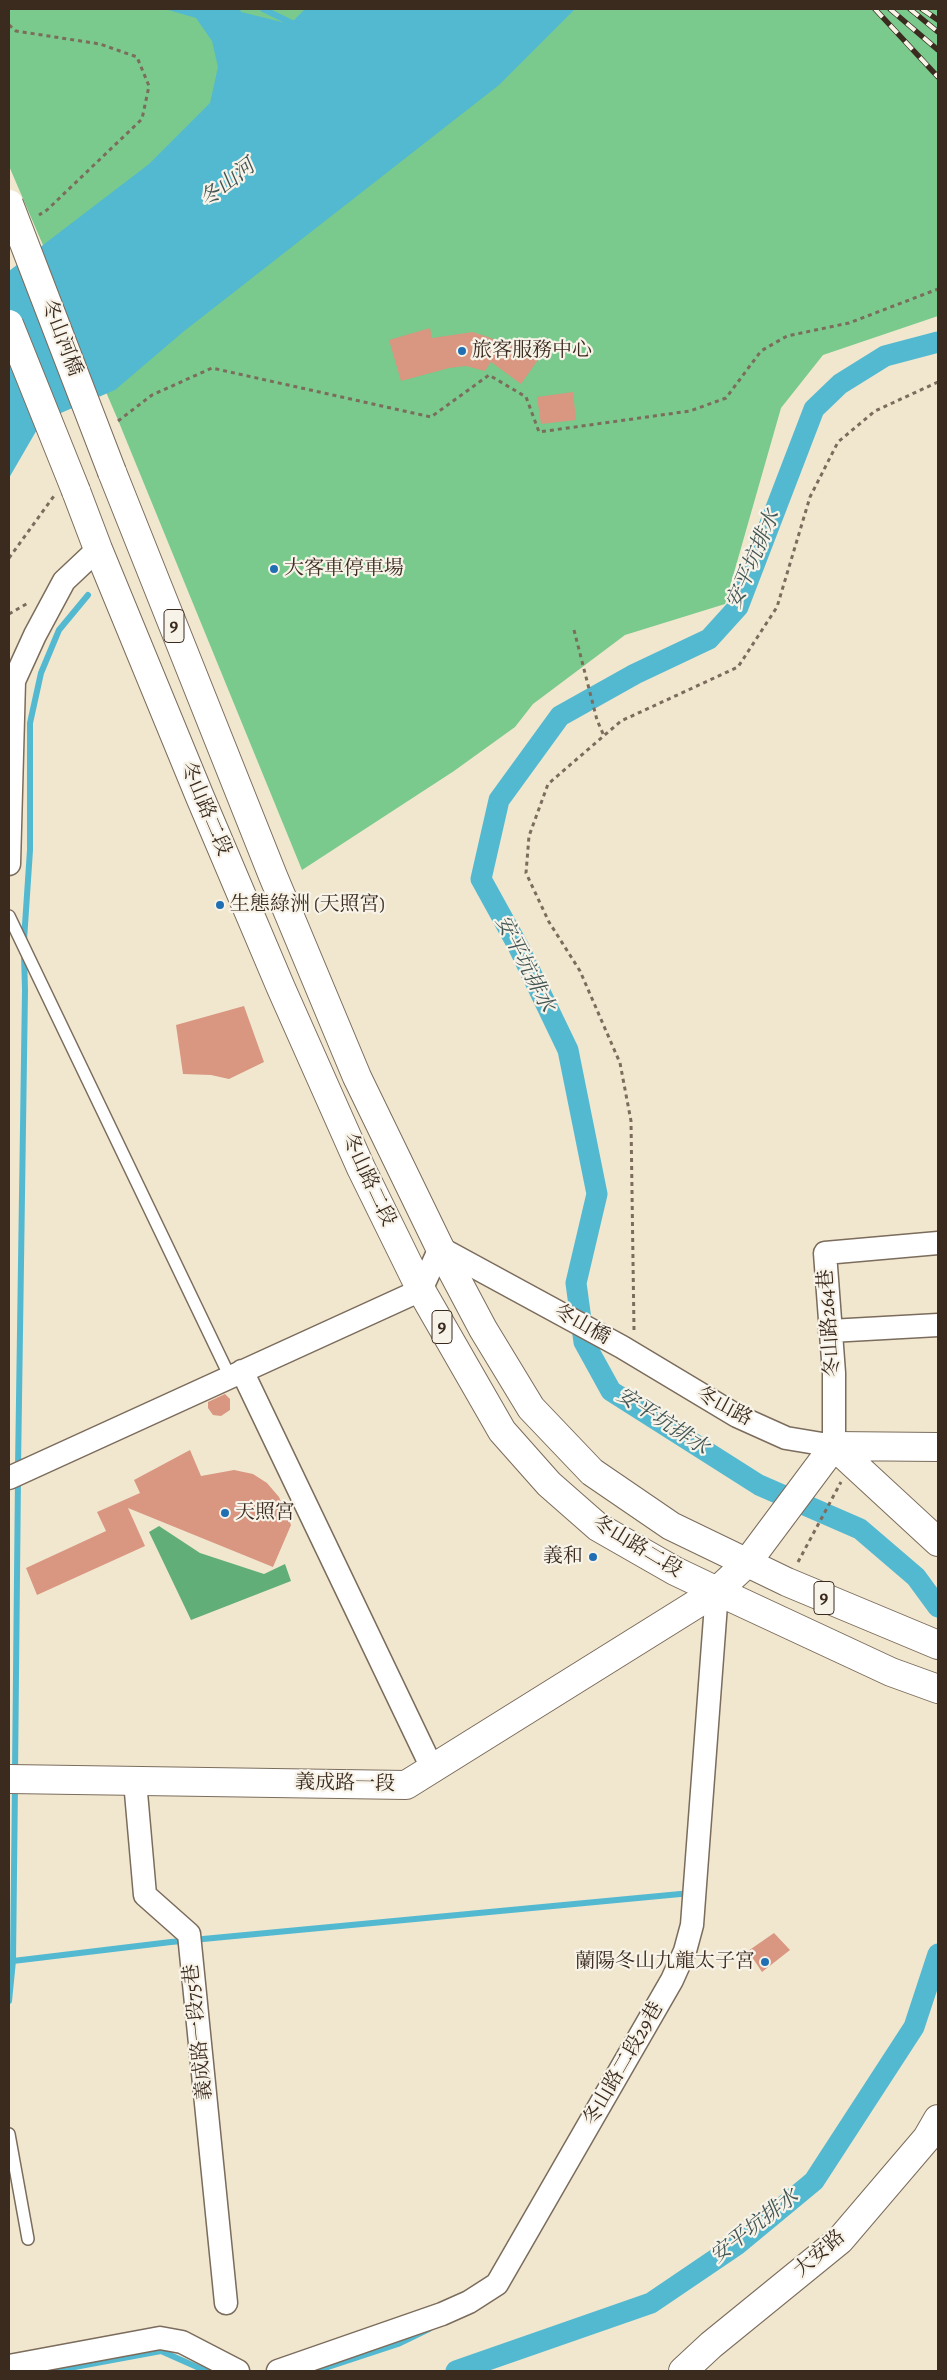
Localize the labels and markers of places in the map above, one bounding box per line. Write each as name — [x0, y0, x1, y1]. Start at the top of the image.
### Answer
place label: 旅客服務中心 — [472, 339, 592, 363]
marker: 旅客服務中心 — [456, 345, 468, 357]
place label: 大客車停車場 — [284, 557, 404, 581]
marker: 大客車停車場 — [268, 563, 280, 575]
place label: 生態綠洲 (天照宮) — [230, 893, 385, 917]
marker: 生態綠洲 (天照宮) — [214, 899, 226, 911]
place label: 天照宮 — [235, 1501, 295, 1525]
marker: 天照宮 — [219, 1507, 231, 1519]
place label: 義和 — [543, 1545, 583, 1569]
marker: 義和 — [587, 1551, 599, 1563]
place label: 蘭陽冬山九龍太子宮 — [575, 1950, 755, 1974]
marker: 蘭陽冬山九龍太子宮 — [759, 1956, 771, 1968]

